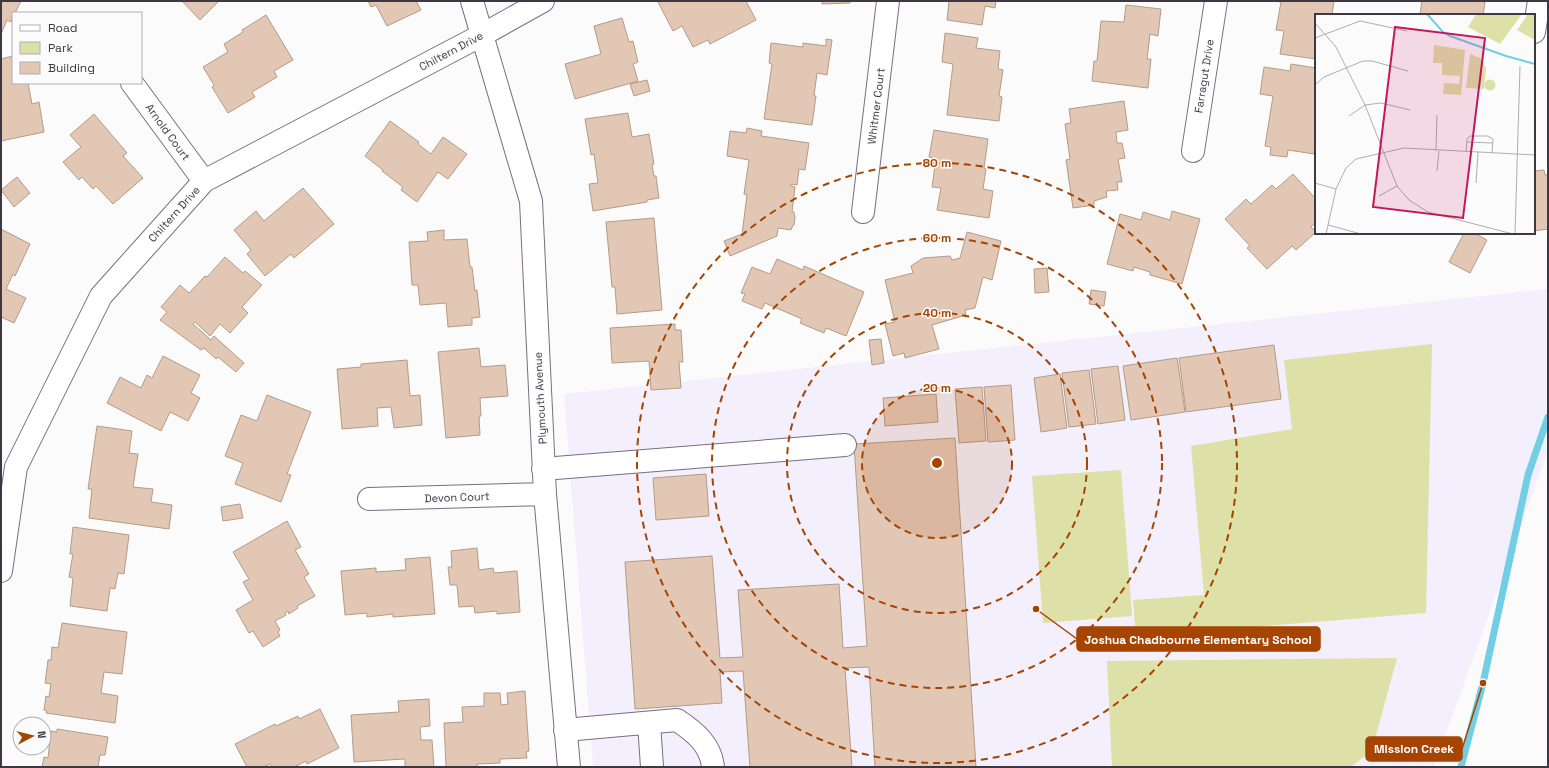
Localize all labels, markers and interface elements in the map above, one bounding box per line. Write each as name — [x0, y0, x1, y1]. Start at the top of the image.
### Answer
legend — [12, 12, 142, 84]
inset map — [1315, 14, 1535, 234]
text: Road — [48, 20, 77, 36]
street label: Chiltern Drive — [417, 28, 485, 74]
street label: Farragut Drive — [1191, 38, 1217, 114]
text: Park — [48, 40, 73, 56]
text: Building — [48, 60, 95, 76]
street label: Whitmer Court — [864, 67, 888, 145]
street label: Arnold Court — [143, 101, 193, 163]
text: 80 m — [923, 155, 951, 171]
street label: Chiltern Drive — [145, 183, 203, 245]
text: 60 m — [923, 230, 951, 246]
text: 40 m — [923, 305, 951, 321]
street label: Plymouth Avenue — [531, 352, 549, 444]
text: 20 m — [923, 380, 951, 396]
centre of rings — [930, 456, 944, 470]
street label: Devon Court — [424, 489, 490, 505]
callout: Joshua Chadbourne Elementary School — [1077, 627, 1320, 651]
text: Joshua Chadbourne Elementary School — [1084, 632, 1312, 648]
north arrow — [12, 716, 52, 756]
text: N — [35, 730, 49, 739]
callout: Mission Creek — [1366, 737, 1462, 761]
text: Mission Creek — [1374, 741, 1454, 757]

